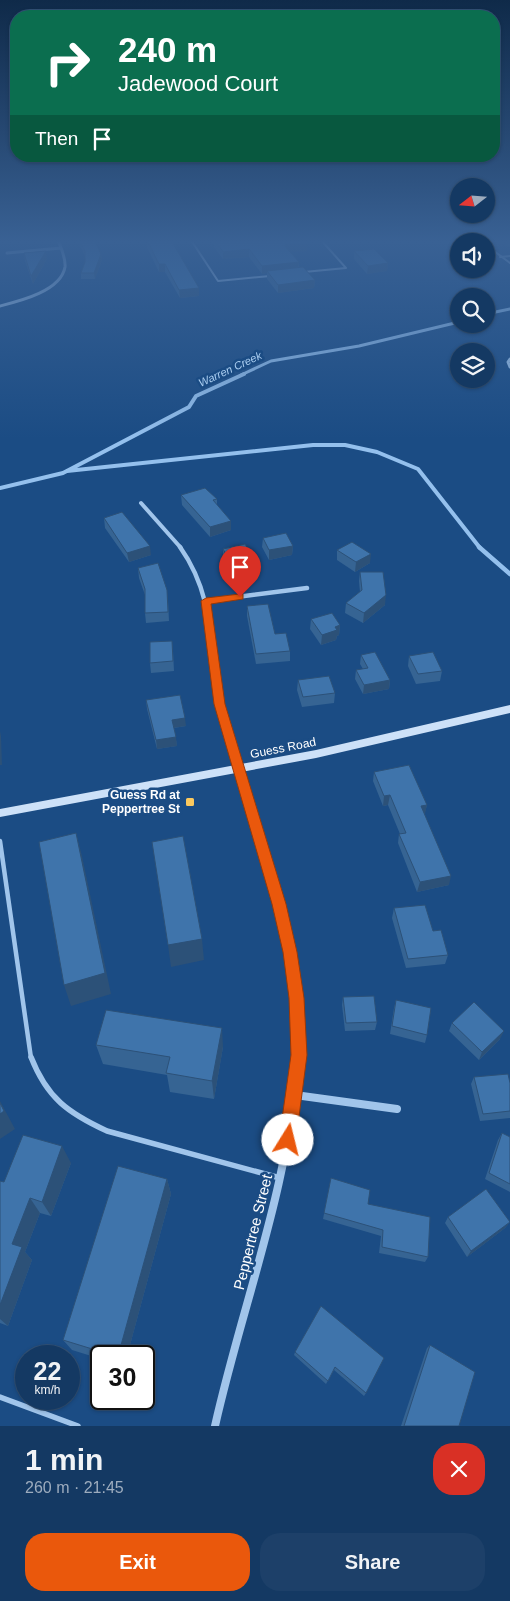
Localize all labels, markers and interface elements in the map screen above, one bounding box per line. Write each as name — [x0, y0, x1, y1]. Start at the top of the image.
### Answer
icon: right — [35, 30, 100, 95]
text: 240 m — [118, 30, 217, 69]
text: Jadewood Court — [118, 71, 278, 96]
icon: arrive — [88, 125, 116, 153]
text: Then — [35, 128, 78, 149]
north arrow — [450, 178, 495, 222]
map controls — [450, 178, 495, 388]
button: sound — [450, 233, 495, 278]
button: search — [450, 288, 495, 333]
button: layers — [450, 343, 495, 388]
water label: Warren Creek — [197, 349, 264, 389]
pin — [219, 546, 261, 597]
icon: arrive — [226, 553, 254, 581]
street label: Guess Road — [249, 735, 317, 761]
place label: Guess Rd at Peppertree St — [102, 788, 180, 816]
marker: Guess Rd at Peppertree St — [184, 796, 196, 808]
position arrow — [261, 1113, 313, 1165]
street label: Peppertree Street — [230, 1172, 275, 1291]
speed limit sign: 30 — [90, 1345, 155, 1410]
text: 22 — [34, 1357, 61, 1385]
text: km/h — [34, 1383, 61, 1397]
text: 1 min — [25, 1443, 103, 1476]
button: close — [433, 1443, 485, 1495]
text: 260 m · 21:45 — [25, 1479, 124, 1496]
button: Exit — [25, 1533, 250, 1591]
button: Share — [260, 1533, 485, 1591]

